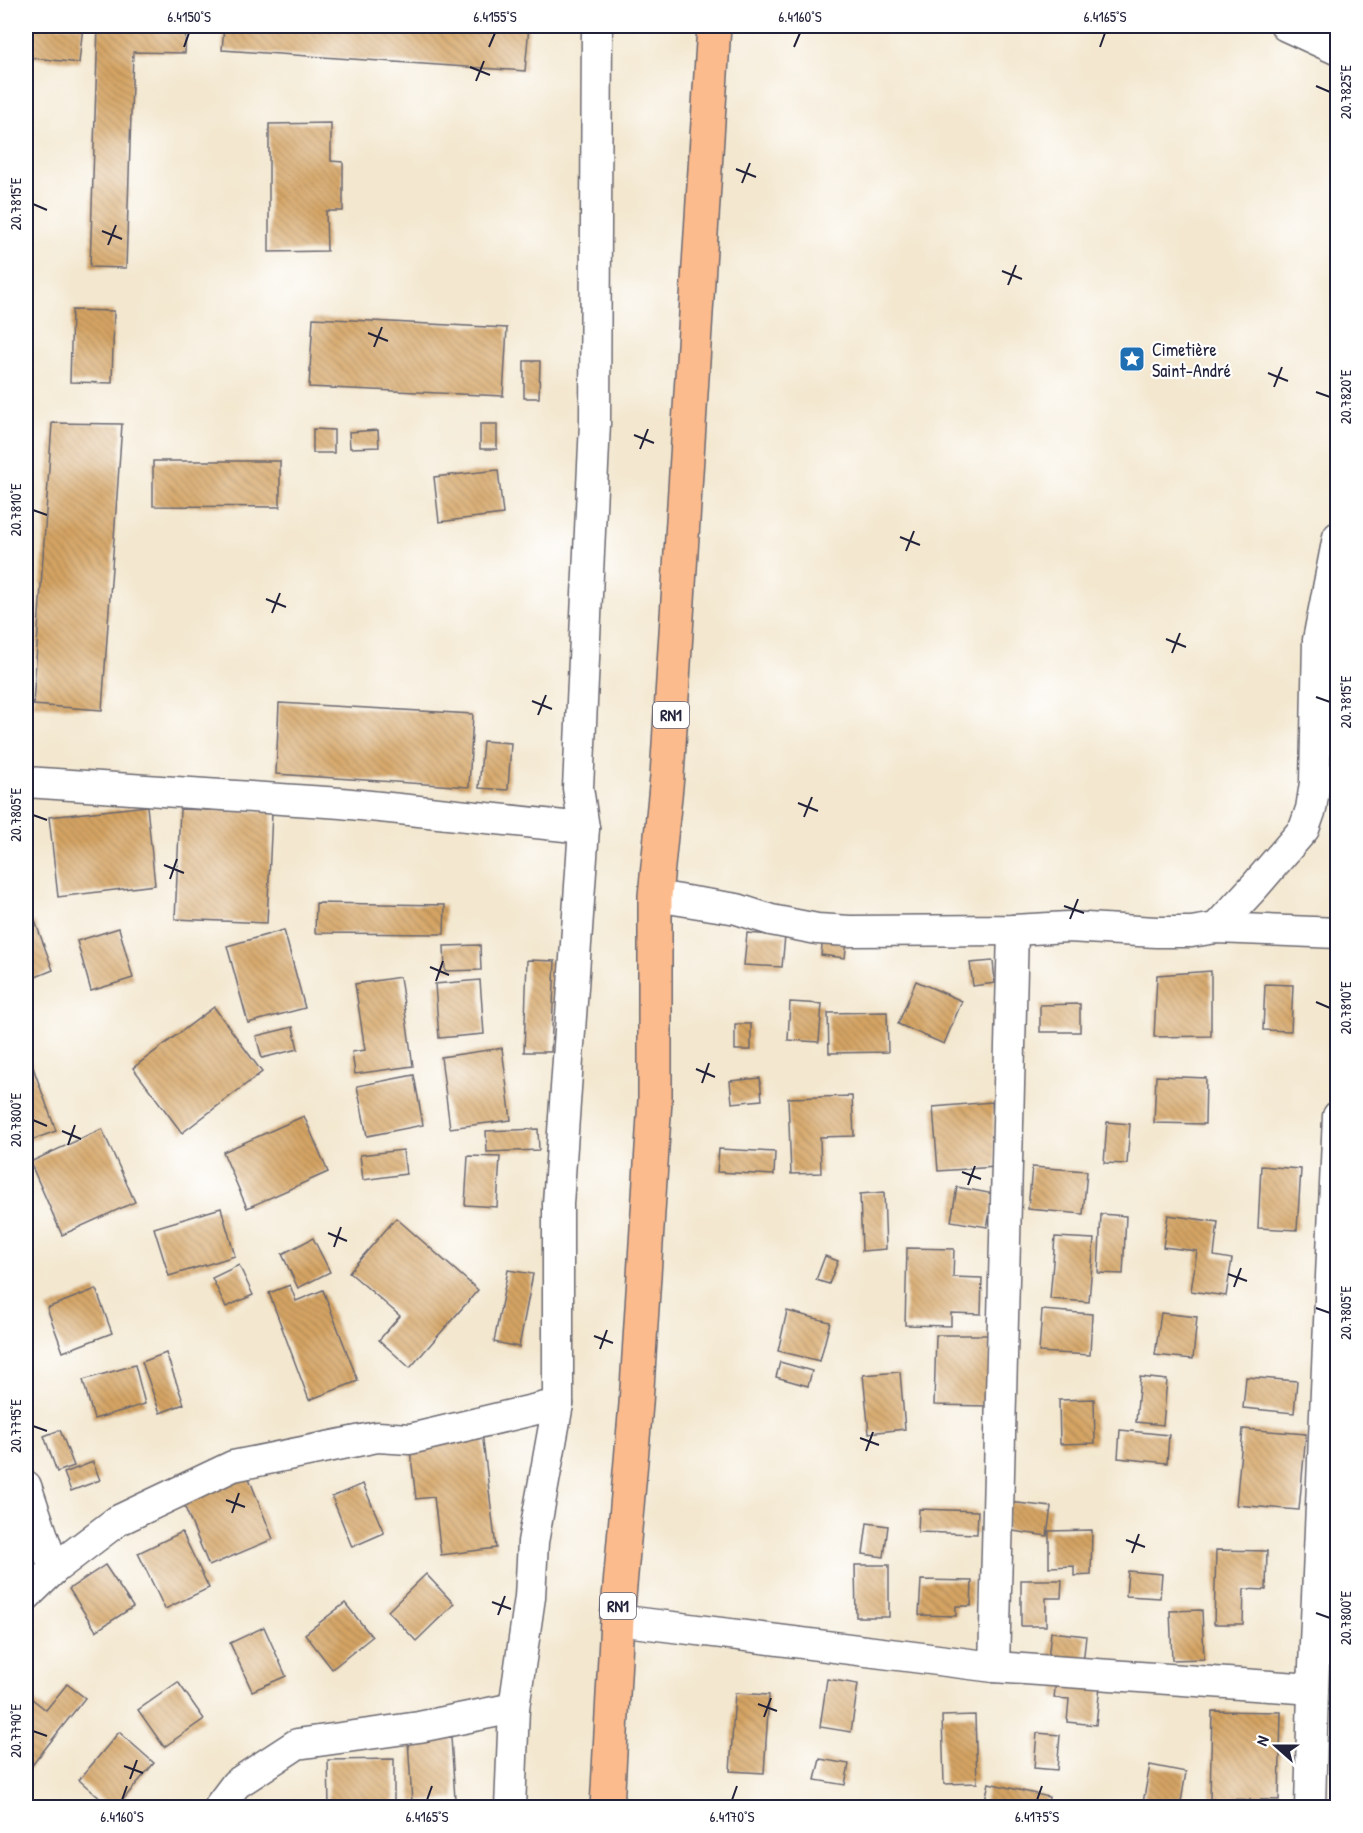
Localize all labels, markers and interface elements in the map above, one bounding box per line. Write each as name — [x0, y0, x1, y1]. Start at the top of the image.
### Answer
text: 6.4150°S — [167, 6, 211, 27]
text: 6.4155°S — [473, 6, 517, 27]
text: 6.4160°S — [778, 6, 822, 27]
text: 6.4165°S — [1084, 6, 1127, 27]
text: 20.7825°E — [1335, 64, 1356, 119]
text: 20.7815°E — [5, 177, 26, 230]
place label: Cimetière Saint-André — [1152, 337, 1231, 383]
place icon: Cimetière Saint-André — [1117, 344, 1147, 374]
text: 20.7820°E — [1335, 369, 1356, 424]
text: 20.7810°E — [5, 483, 26, 537]
text: 20.7815°E — [1335, 675, 1356, 728]
road number: RN1 — [653, 702, 689, 728]
text: 20.7805°E — [5, 788, 26, 842]
text: 20.7810°E — [1335, 981, 1356, 1035]
text: 20.7800°E — [5, 1092, 26, 1147]
text: 20.7805°E — [1335, 1286, 1356, 1340]
text: 20.7795°E — [5, 1399, 26, 1453]
text: 20.7800°E — [1335, 1590, 1356, 1645]
road number: RN1 — [600, 1593, 636, 1619]
text: 20.7790°E — [5, 1704, 26, 1758]
north arrow — [1246, 1716, 1306, 1776]
text: N — [1250, 1732, 1274, 1749]
text: 6.4160°S — [100, 1806, 144, 1827]
text: 6.4165°S — [406, 1806, 449, 1827]
text: 6.4170°S — [710, 1806, 754, 1827]
text: 6.4175°S — [1015, 1806, 1059, 1827]

